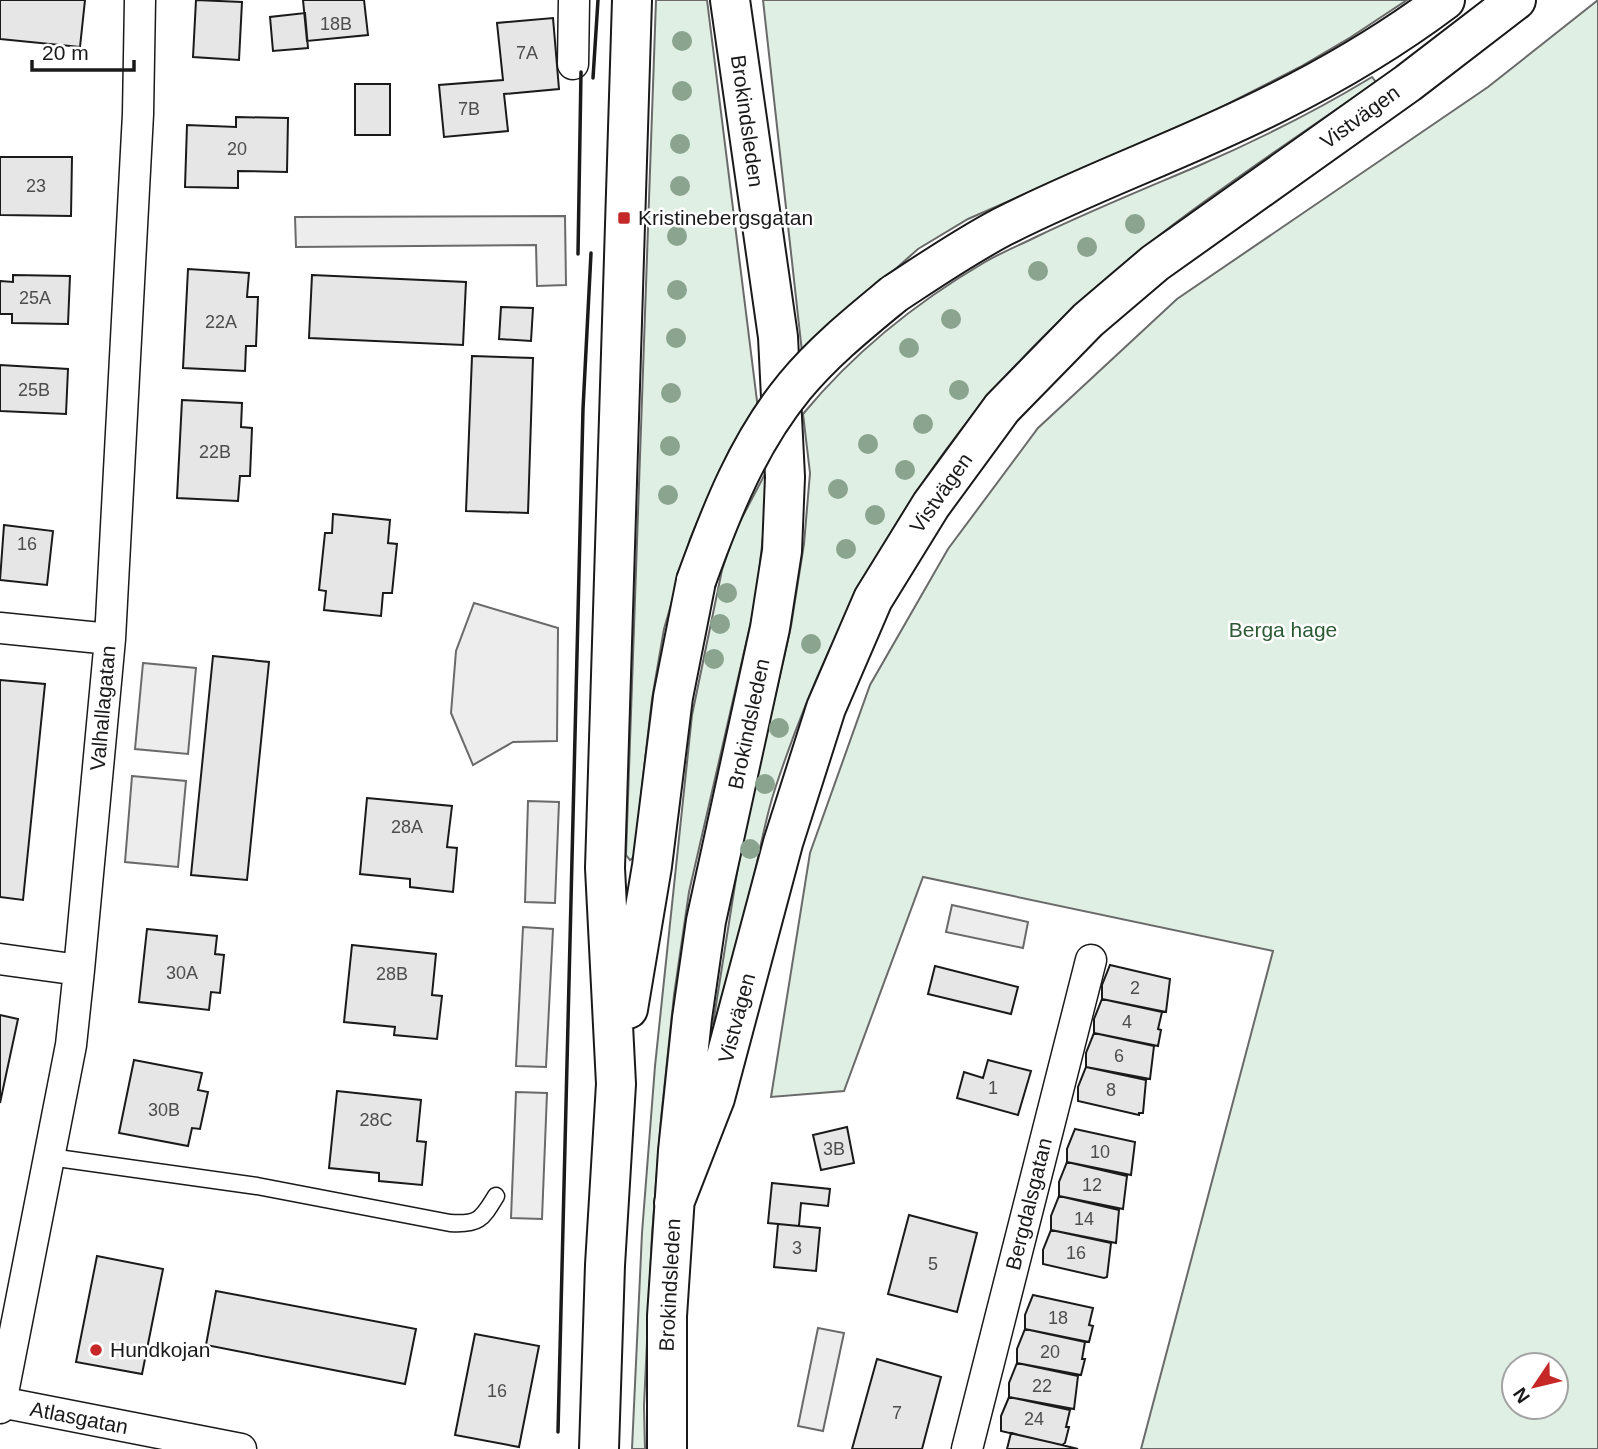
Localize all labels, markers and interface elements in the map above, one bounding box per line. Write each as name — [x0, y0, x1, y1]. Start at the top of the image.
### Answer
house number: 18B — [320, 14, 352, 34]
scale bar — [32, 28, 133, 72]
text: 20 m — [42, 41, 89, 64]
house number: 7A — [516, 43, 538, 63]
street label: Brokindsleden — [727, 53, 768, 188]
street label: Vistvägen — [1316, 80, 1404, 153]
house number: 7B — [458, 99, 480, 119]
house number: 20 — [227, 139, 247, 159]
house number: 23 — [26, 176, 46, 196]
place label: Kristinebergsgatan — [638, 206, 813, 229]
marker: Kristinebergsgatan — [616, 210, 632, 226]
house number: 25A — [19, 288, 51, 308]
house number: 22A — [205, 312, 237, 332]
house number: 25B — [18, 380, 50, 400]
house number: 22B — [199, 442, 231, 462]
street label: Vistvägen — [905, 448, 976, 537]
house number: 16 — [17, 534, 37, 554]
park label: Berga hage — [1229, 618, 1337, 641]
street label: Valhallagatan — [86, 644, 119, 772]
street label: Brokindsleden — [723, 656, 774, 791]
house number: 28A — [391, 817, 423, 837]
house number: 30A — [166, 963, 198, 983]
house number: 28B — [376, 964, 408, 984]
street label: Vistvägen — [714, 971, 760, 1065]
house number: 2 — [1130, 978, 1140, 998]
house number: 4 — [1122, 1012, 1132, 1032]
house number: 6 — [1114, 1046, 1124, 1066]
house number: 1 — [988, 1078, 998, 1098]
house number: 8 — [1106, 1080, 1116, 1100]
house number: 30B — [148, 1100, 180, 1120]
house number: 28C — [359, 1110, 393, 1130]
street label: Bergdalsgatan — [1001, 1135, 1056, 1272]
house number: 3B — [823, 1139, 845, 1159]
house number: 10 — [1090, 1142, 1110, 1162]
house number: 12 — [1082, 1175, 1102, 1195]
house number: 14 — [1074, 1209, 1094, 1229]
street label: Brokindsleden — [655, 1218, 684, 1352]
house number: 3 — [792, 1238, 802, 1258]
house number: 16 — [1066, 1243, 1086, 1263]
house number: 5 — [928, 1254, 938, 1274]
house number: 18 — [1048, 1308, 1068, 1328]
place label: Hundkojan — [110, 1338, 210, 1361]
marker: Hundkojan — [88, 1342, 104, 1358]
house number: 20 — [1040, 1342, 1060, 1362]
north arrow — [1500, 1351, 1570, 1421]
house number: 22 — [1032, 1376, 1052, 1396]
house number: 16 — [487, 1381, 507, 1401]
text: N — [1509, 1384, 1534, 1407]
street label: Atlasgatan — [28, 1397, 130, 1438]
house number: 7 — [892, 1403, 902, 1423]
house number: 24 — [1024, 1409, 1044, 1429]

